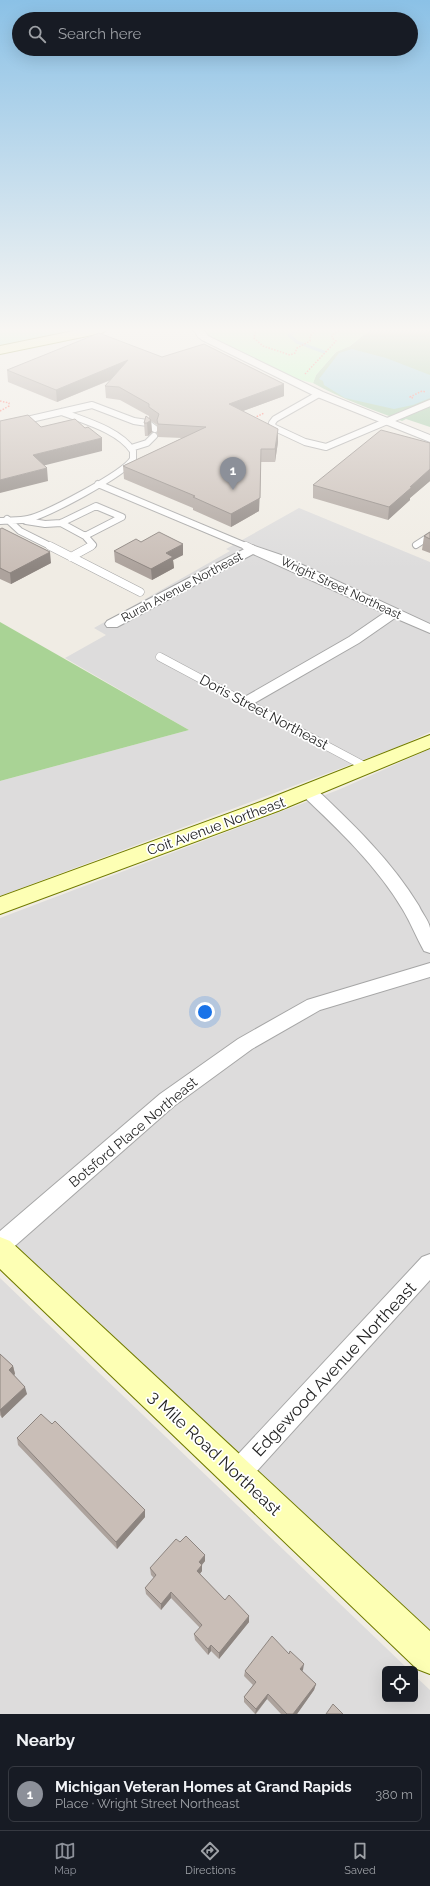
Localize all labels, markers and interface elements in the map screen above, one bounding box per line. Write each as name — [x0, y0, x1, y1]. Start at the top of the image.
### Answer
search box — [12, 12, 418, 56]
icon: search — [26, 23, 48, 45]
text: Search here — [58, 25, 141, 43]
pin: 1 — [220, 457, 246, 490]
street label: Rurah Avenue Northeast — [119, 549, 245, 625]
street label: Wright Street Northeast — [278, 554, 404, 622]
street label: Doris Street Northeast — [197, 671, 331, 753]
street label: Coit Avenue Northeast — [145, 793, 287, 858]
your location — [195, 1002, 215, 1022]
street label: Botsford Place Northeast — [66, 1073, 201, 1190]
street label: Edgewood Avenue Northeast — [248, 1278, 420, 1460]
street label: 3 Mile Road Northeast — [145, 1386, 286, 1520]
map controls — [382, 1666, 418, 1702]
button: locate — [382, 1666, 418, 1702]
text: Nearby — [16, 1730, 75, 1750]
text: Michigan Veteran Homes at Grand Rapids — [55, 1778, 352, 1796]
text: 1 — [27, 1787, 33, 1802]
text: 380 m — [375, 1787, 413, 1802]
text: Place · Wright Street Northeast — [55, 1796, 240, 1811]
tab: Map — [54, 1840, 77, 1877]
tab: Directions — [185, 1840, 236, 1877]
tab: Saved — [344, 1840, 376, 1877]

